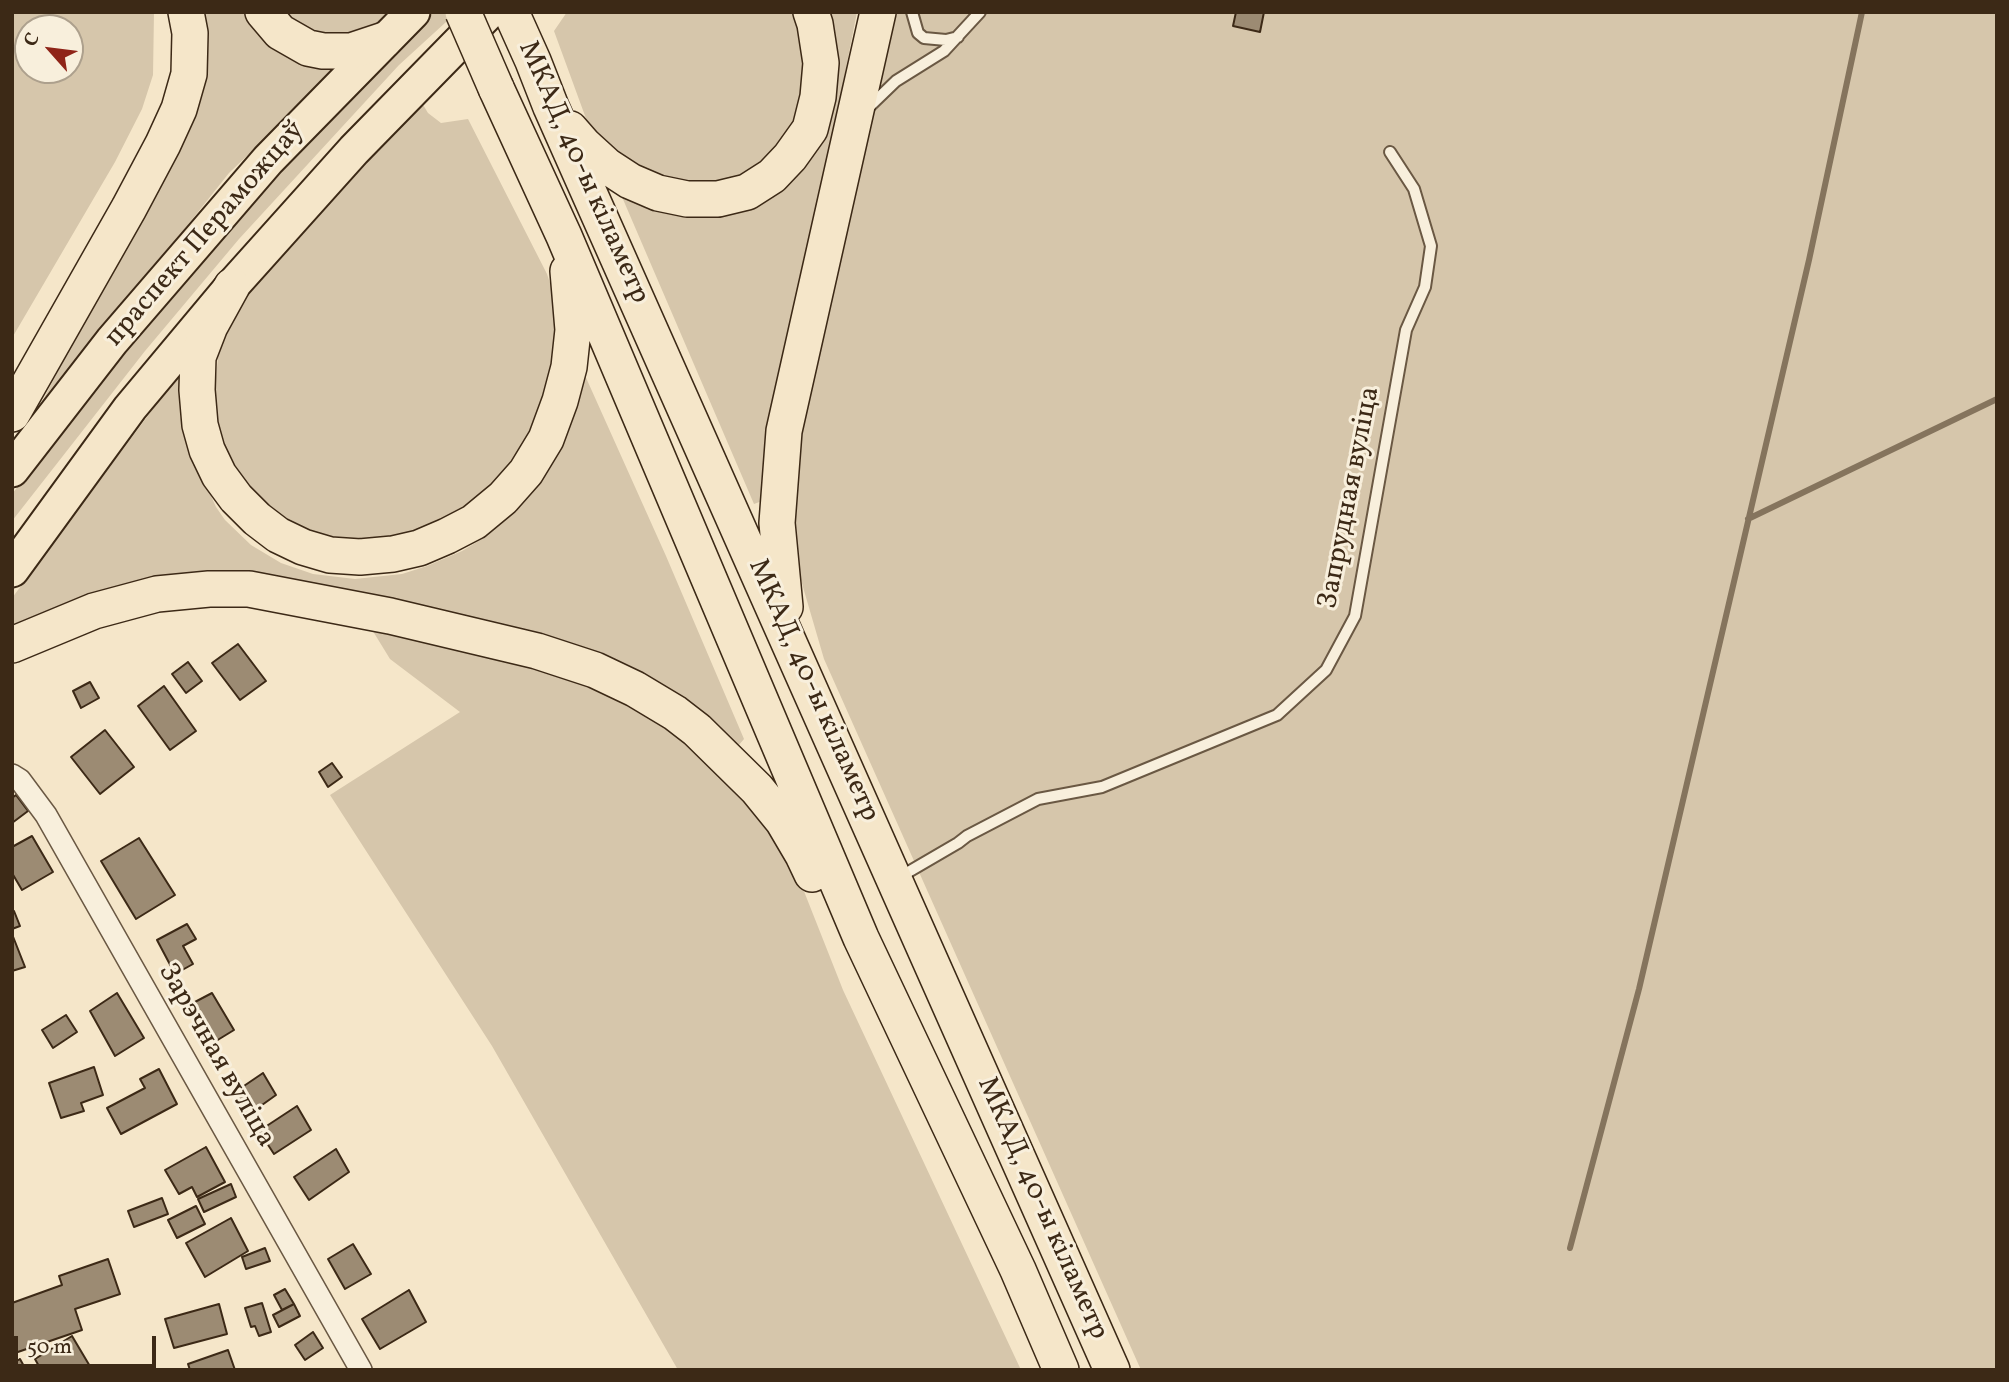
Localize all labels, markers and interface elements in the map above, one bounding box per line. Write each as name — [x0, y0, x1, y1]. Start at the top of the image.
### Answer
north arrow — [14, 14, 84, 84]
text: С — [18, 29, 47, 52]
street label: МКАД, 40-ы кіламетр — [509, 37, 655, 309]
street label: праспект Пераможцаў — [99, 115, 313, 355]
street label: Запрудная вуліца — [1313, 384, 1389, 612]
street label: МКАД, 40-ы кіламетр — [739, 555, 885, 827]
street label: Зарэчная вуліца — [149, 958, 281, 1154]
street label: МКАД, 40-ы кіламетр — [968, 1073, 1114, 1345]
scale bar — [18, 1322, 159, 1366]
text: 50 m — [27, 1333, 72, 1362]

